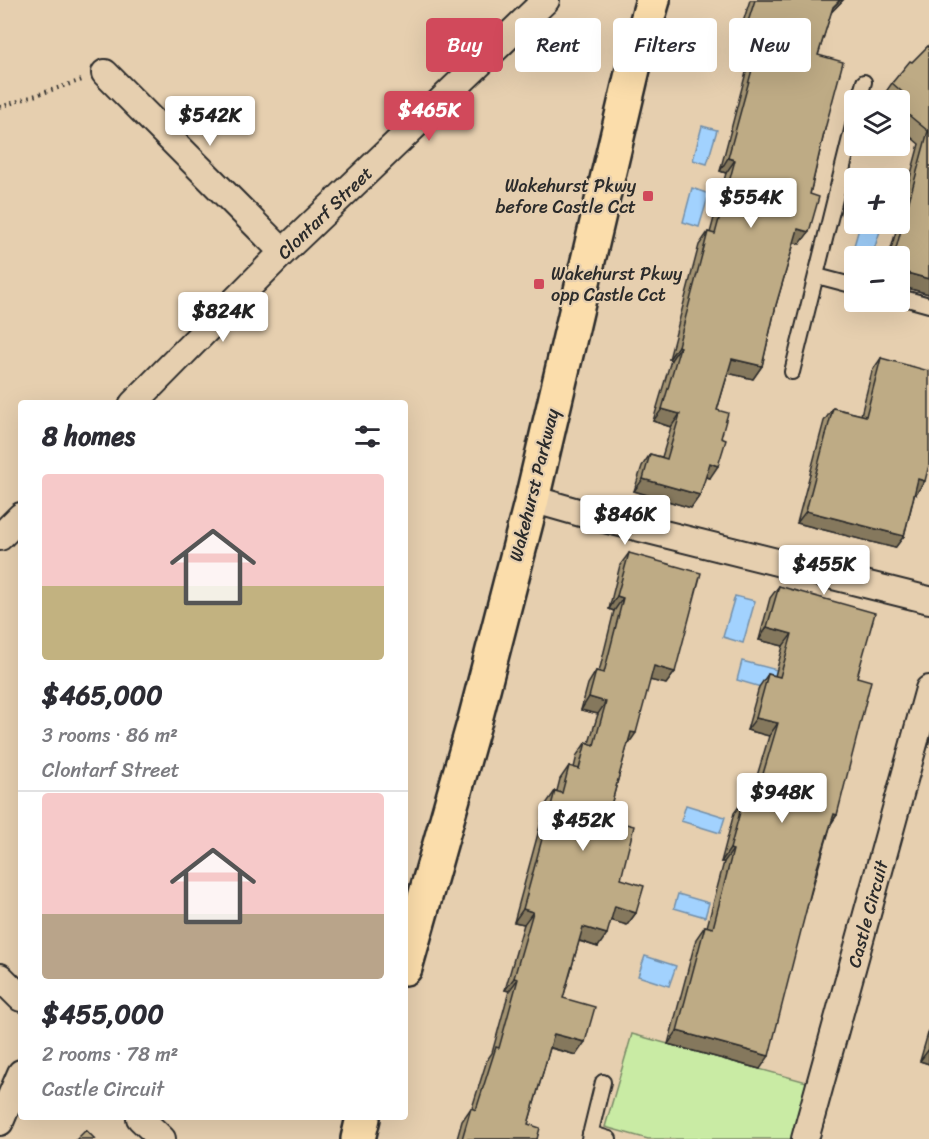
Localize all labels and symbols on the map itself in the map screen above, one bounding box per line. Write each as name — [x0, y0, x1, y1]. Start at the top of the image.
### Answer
pin: $465K — [387, 91, 471, 142]
pin: $542K — [168, 96, 252, 147]
street label: Clontarf Street — [269, 158, 381, 267]
place label: Wakehurst Pkwy before Castle Cct — [496, 170, 637, 223]
pin: $554K — [709, 178, 793, 229]
marker: Wakehurst Pkwy before Castle Cct — [641, 189, 655, 203]
place label: Wakehurst Pkwy opp Castle Cct — [551, 258, 683, 311]
marker: Wakehurst Pkwy opp Castle Cct — [532, 277, 546, 291]
pin: $824K — [181, 292, 265, 343]
street label: Wakehurst Parkway — [500, 404, 569, 565]
pin: $846K — [583, 495, 667, 546]
pin: $455K — [782, 545, 866, 596]
pin: $948K — [740, 773, 824, 824]
pin: $452K — [541, 801, 625, 852]
street label: Castle Circuit — [838, 856, 898, 971]

